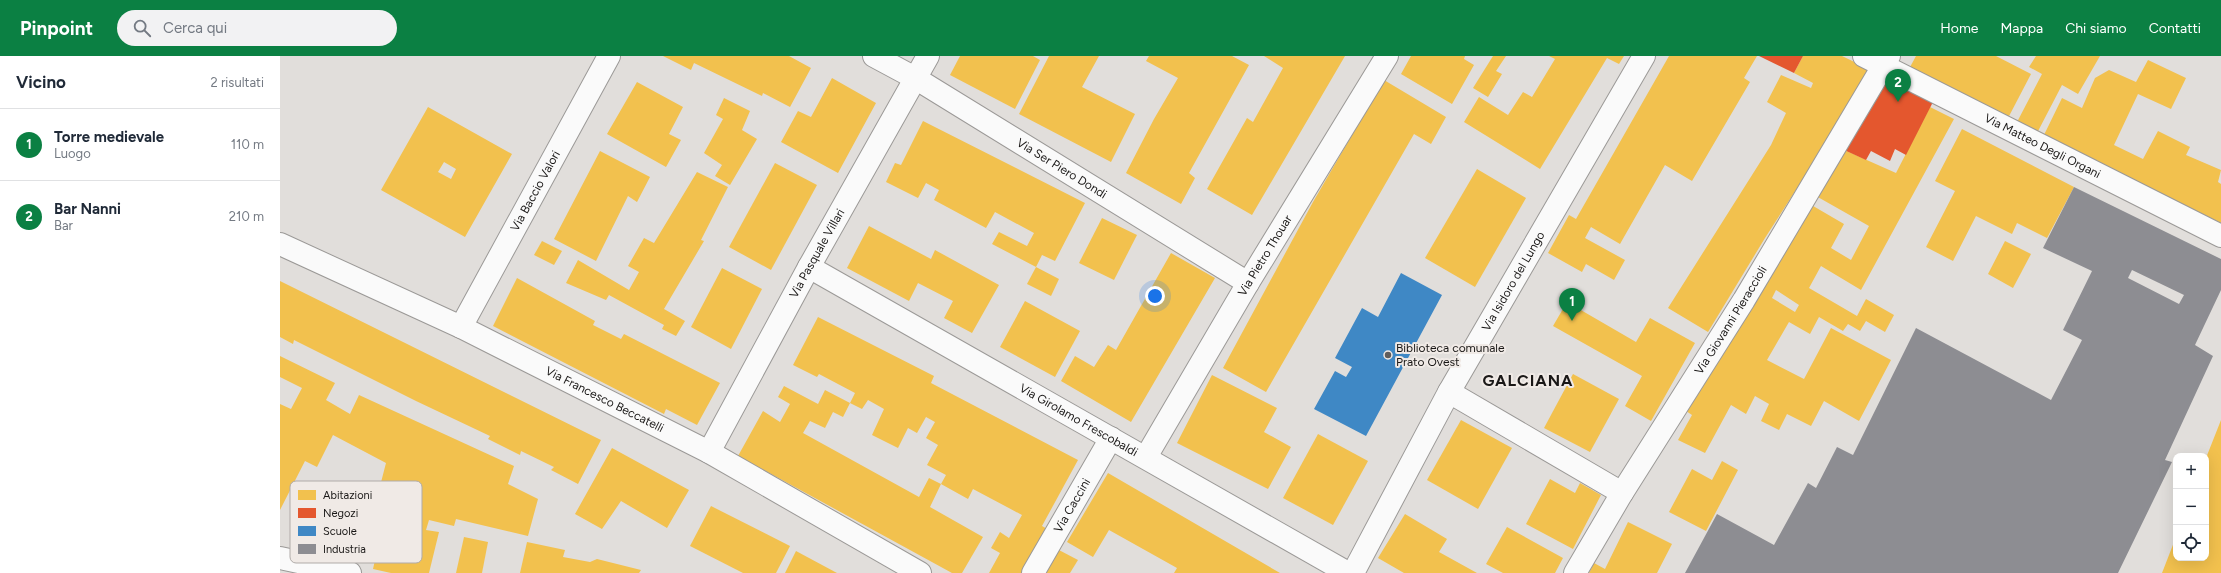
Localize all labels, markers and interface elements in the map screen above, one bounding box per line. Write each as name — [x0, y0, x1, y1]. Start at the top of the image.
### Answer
search box — [117, 10, 397, 46]
text: Pinpoint — [20, 17, 93, 40]
icon: search — [131, 17, 153, 39]
text: Cerca qui — [163, 19, 227, 37]
text: Home — [1940, 20, 1979, 37]
text: Mappa — [2001, 20, 2043, 37]
text: Chi siamo — [2065, 20, 2127, 37]
text: Contatti — [2149, 20, 2201, 37]
pin: 2 — [1885, 69, 1911, 102]
text: Vicino — [16, 72, 66, 92]
text: 2 risultati — [210, 75, 264, 90]
street label: Via Matteo Degli Organi — [1982, 111, 2103, 181]
text: Torre medievale — [54, 128, 164, 146]
street label: Via Ser Piero Dondi — [1014, 135, 1110, 201]
text: 1 — [26, 137, 32, 152]
text: 110 m — [231, 137, 264, 152]
text: Luogo — [54, 146, 91, 161]
street label: Via Baccio Valori — [508, 148, 563, 234]
text: Bar Nanni — [54, 200, 121, 218]
street label: Via Pasquale Villari — [787, 206, 847, 301]
text: 2 — [25, 209, 33, 224]
text: 210 m — [229, 209, 264, 224]
street label: Via Pietro Thouar — [1235, 212, 1295, 298]
text: Bar — [54, 218, 73, 233]
street label: Via Isidoro del Lungo — [1479, 229, 1548, 333]
street label: Via Giovanni Pieraccioli — [1692, 263, 1770, 377]
your location — [1145, 286, 1165, 306]
pin: 1 — [1559, 288, 1585, 321]
place label: Biblioteca comunale Prato Ovest — [1396, 341, 1505, 369]
marker: Biblioteca comunale Prato Ovest — [1383, 350, 1393, 360]
street label: Via Francesco Beccatelli — [543, 364, 666, 435]
district label: GALCIANA — [1483, 371, 1573, 390]
street label: Via Girolamo Frescobaldi — [1017, 381, 1140, 459]
map controls — [2173, 453, 2209, 561]
button: + — [2173, 453, 2209, 489]
street label: Via Caccini — [1051, 476, 1093, 535]
legend — [290, 481, 422, 563]
text: Abitazioni — [323, 489, 372, 502]
button: − — [2173, 489, 2209, 525]
text: Negozi — [323, 507, 358, 520]
text: Scuole — [323, 525, 357, 538]
button: locate — [2173, 525, 2209, 561]
text: Industria — [323, 543, 366, 556]

